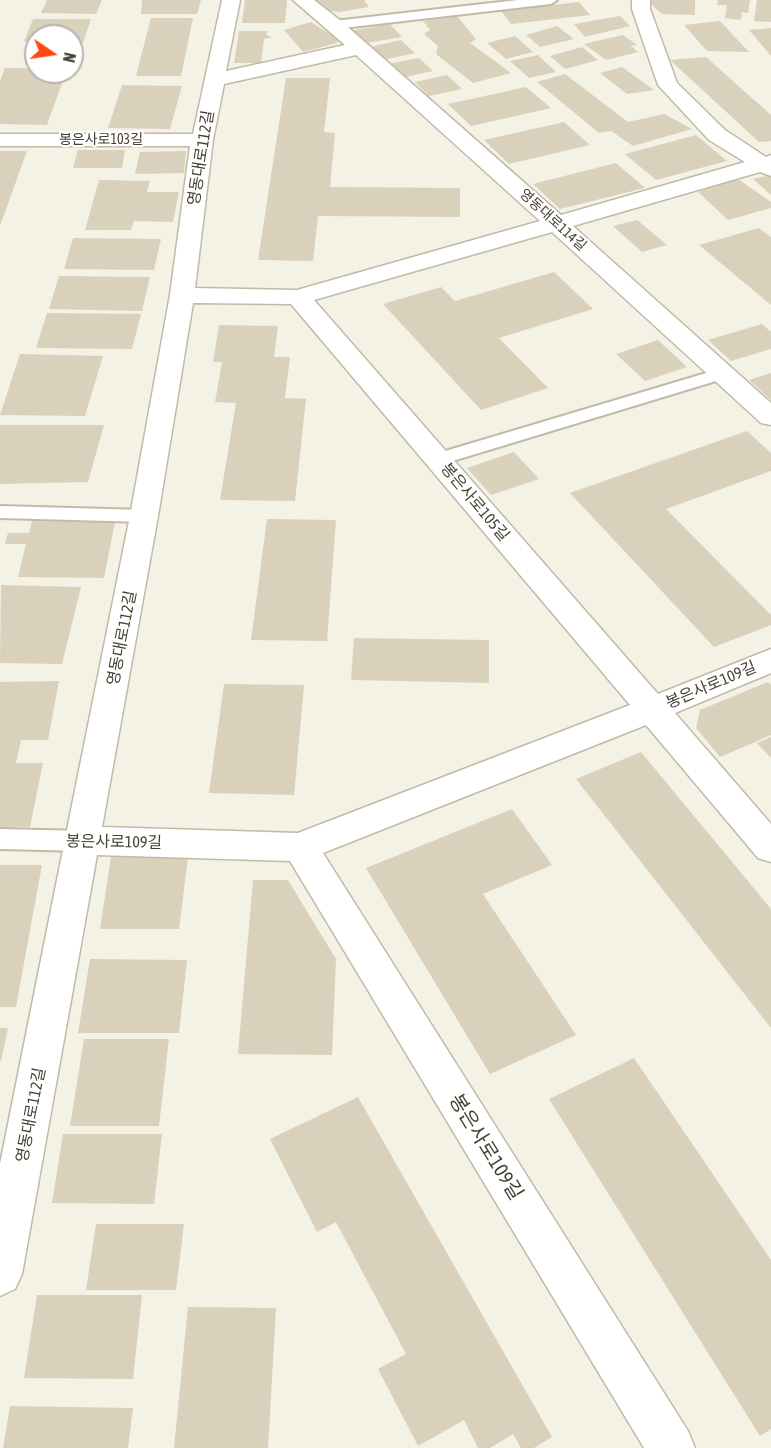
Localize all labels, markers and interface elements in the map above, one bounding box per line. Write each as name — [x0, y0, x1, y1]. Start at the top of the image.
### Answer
north arrow — [24, 24, 84, 84]
text: N — [60, 51, 79, 64]
street label: 영동대로112길 — [184, 109, 218, 207]
street label: 봉은사로103길 — [59, 132, 143, 148]
street label: 영동대로114길 — [516, 186, 590, 254]
street label: 봉은사로105길 — [437, 459, 513, 545]
street label: 영동대로112길 — [103, 589, 141, 687]
street label: 봉은사로109길 — [663, 657, 759, 713]
street label: 봉은사로109길 — [66, 832, 162, 852]
street label: 영동대로112길 — [12, 1066, 50, 1164]
street label: 봉은사로109길 — [444, 1090, 528, 1204]

